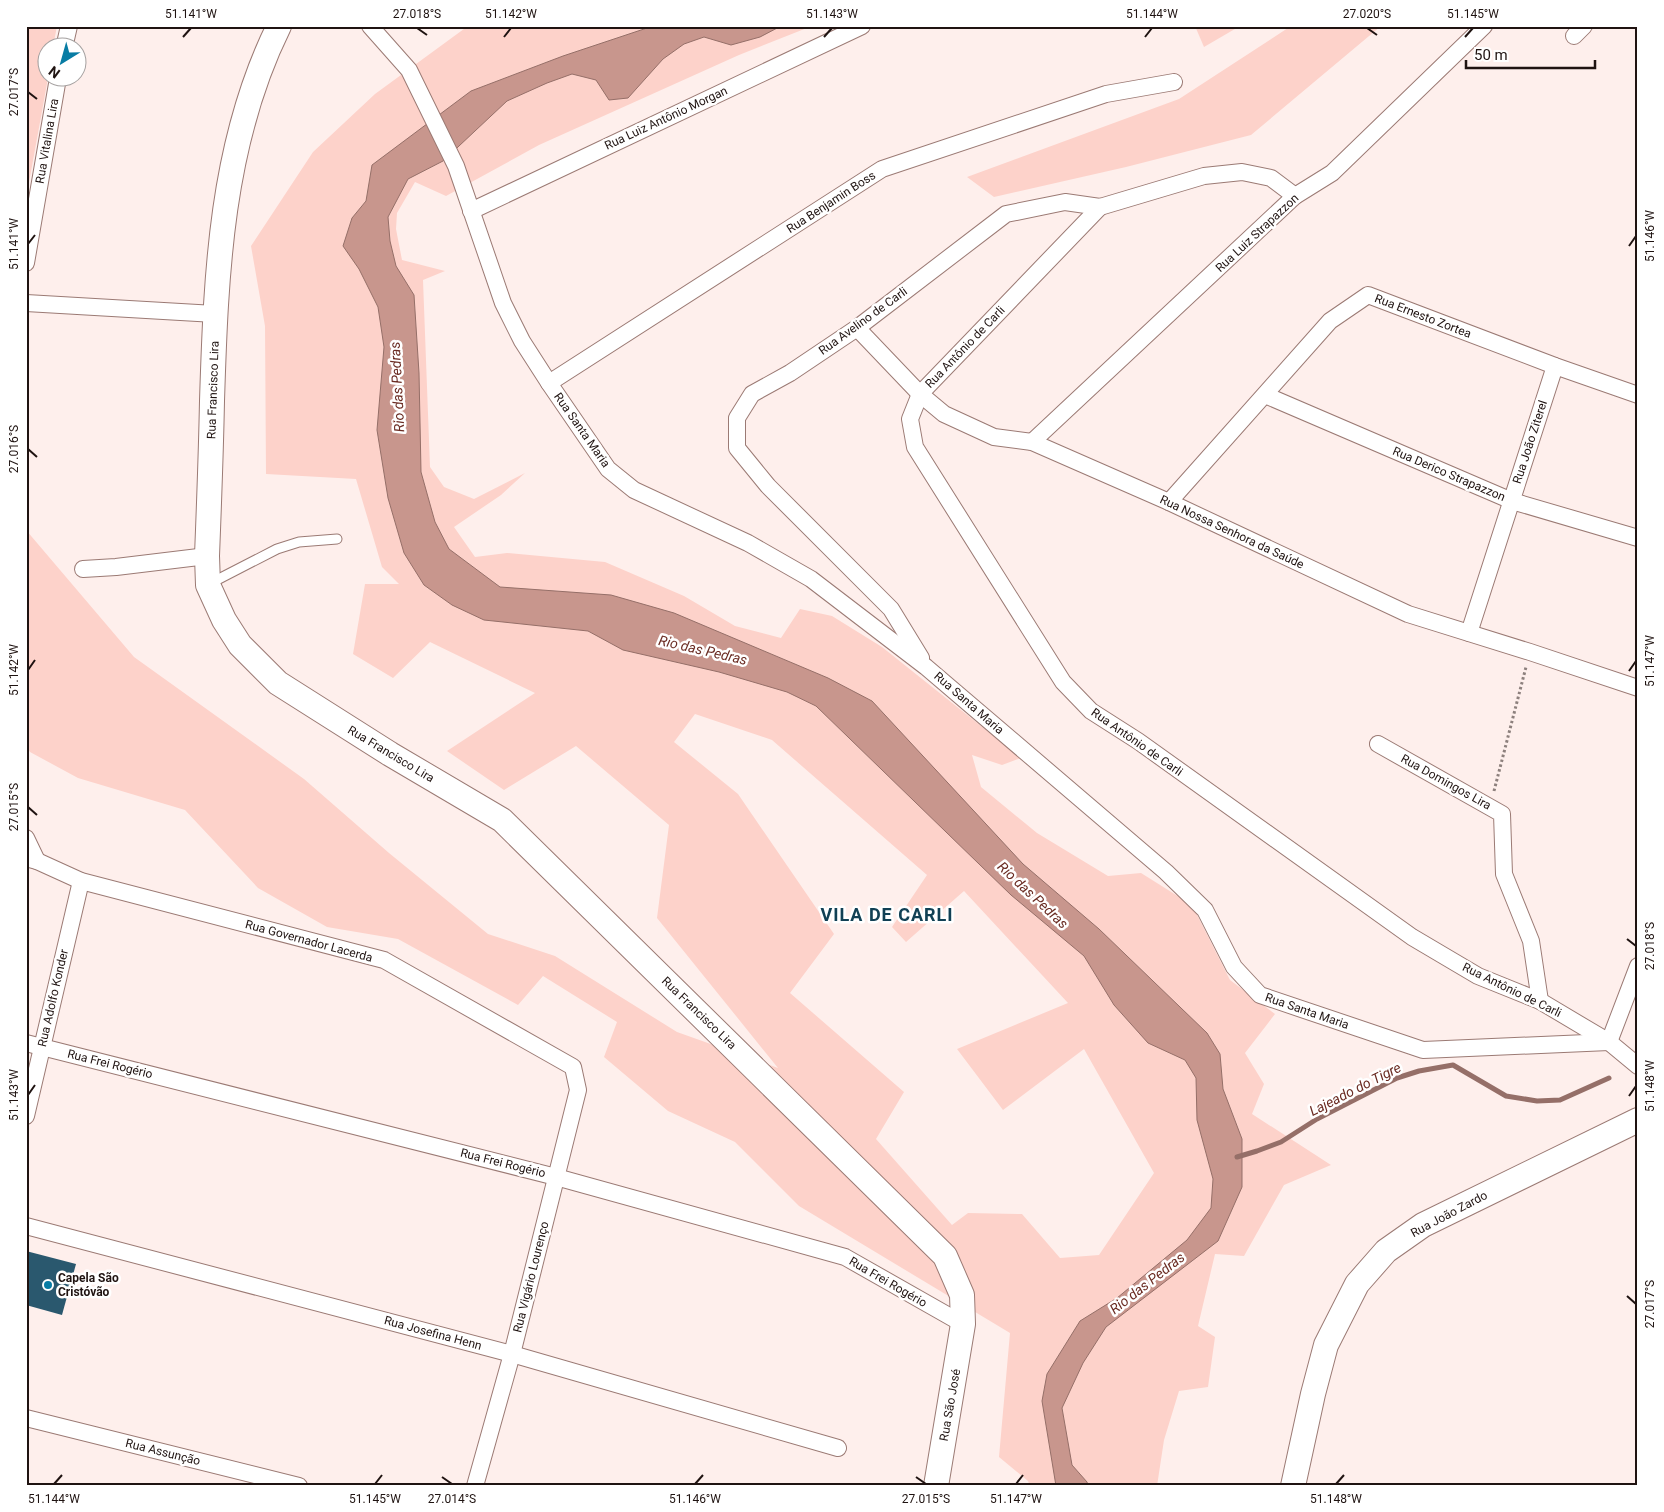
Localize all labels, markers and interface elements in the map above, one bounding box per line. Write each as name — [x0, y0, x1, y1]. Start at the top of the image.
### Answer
text: 51.141°W — [165, 7, 217, 21]
text: 27.018°S — [393, 7, 441, 21]
text: 51.142°W — [485, 7, 537, 21]
text: 51.143°W — [806, 7, 858, 21]
text: 51.144°W — [1126, 7, 1178, 21]
text: 27.020°S — [1343, 7, 1391, 21]
text: 51.145°W — [1447, 7, 1499, 21]
north arrow — [38, 38, 88, 88]
scale bar — [1466, 38, 1595, 70]
text: 50 m — [1474, 46, 1508, 64]
text: N — [45, 63, 63, 82]
text: 27.017°S — [7, 68, 21, 116]
street label: Rua Luiz Antônio Morgan — [602, 83, 730, 153]
street label: Rua Vitalina Lira — [33, 97, 61, 185]
street label: Rua Benjamin Boss — [784, 168, 878, 236]
street label: Rua Luiz Strapazzon — [1213, 191, 1301, 275]
text: 51.146°W — [1643, 210, 1657, 262]
text: 51.141°W — [7, 218, 21, 270]
street label: Rua Avelino de Carli — [816, 284, 910, 358]
street label: Rua Ernesto Zortea — [1373, 291, 1473, 341]
street label: Rua Antônio de Carli — [922, 303, 1008, 391]
street label: Rua Francisco Lira — [204, 341, 222, 439]
water label: Rio das Pedras — [387, 341, 407, 433]
street label: Rua Santa Maria — [551, 390, 613, 470]
street label: Rua João Ziterel — [1510, 398, 1550, 486]
text: 27.016°S — [7, 425, 21, 473]
street label: Rua Derico Strapazzon — [1391, 444, 1507, 504]
street label: Rua Nossa Senhora da Saúde — [1158, 492, 1306, 572]
water label: Rio das Pedras — [657, 632, 749, 668]
text: 51.147°W — [1643, 635, 1657, 687]
text: 51.142°W — [7, 644, 21, 696]
street label: Rua Santa Maria — [931, 669, 1007, 737]
street label: Rua Antônio de Carli — [1089, 705, 1185, 779]
street label: Rua Francisco Lira — [345, 723, 437, 785]
street label: Rua Domingos Lira — [1399, 751, 1493, 813]
text: 27.015°S — [7, 783, 21, 831]
water label: Rio das Pedras — [994, 858, 1072, 932]
district label: VILA DE CARLI — [820, 904, 954, 925]
street label: Rua Governador Lacerda — [244, 917, 374, 965]
text: 27.018°S — [1643, 922, 1657, 970]
street label: Rua Adolfo Konder — [35, 948, 71, 1048]
street label: Rua Antônio de Carli — [1460, 960, 1564, 1020]
street label: Rua Francisco Lira — [659, 974, 739, 1052]
street label: Rua Santa Maria — [1263, 990, 1351, 1032]
street label: Rua Frei Rogério — [66, 1047, 154, 1081]
water label: Lajeado do Tigre — [1307, 1059, 1403, 1119]
text: 51.148°W — [1643, 1060, 1657, 1112]
text: 51.143°W — [7, 1069, 21, 1121]
street label: Rua Frei Rogério — [459, 1146, 547, 1180]
street label: Rua João Zardo — [1408, 1188, 1490, 1240]
street label: Rua Vigário Lourenço — [510, 1220, 552, 1334]
water label: Rio das Pedras — [1106, 1249, 1188, 1317]
street label: Rua Frei Rogério — [847, 1254, 929, 1310]
place label: Capela São Cristóvão — [58, 1271, 119, 1299]
marker: Capela São Cristóvão — [42, 1279, 54, 1291]
text: 27.017°S — [1643, 1280, 1657, 1328]
street label: Rua Josefina Henn — [383, 1313, 483, 1353]
street label: Rua São José — [937, 1368, 963, 1442]
street label: Rua Assunção — [124, 1436, 202, 1468]
text: 51.144°W — [28, 1492, 80, 1506]
text: 51.145°W — [349, 1492, 401, 1506]
text: 27.014°S — [428, 1492, 476, 1506]
text: 51.146°W — [669, 1492, 721, 1506]
text: 27.015°S — [902, 1492, 950, 1506]
text: 51.147°W — [990, 1492, 1042, 1506]
text: 51.148°W — [1310, 1492, 1362, 1506]

